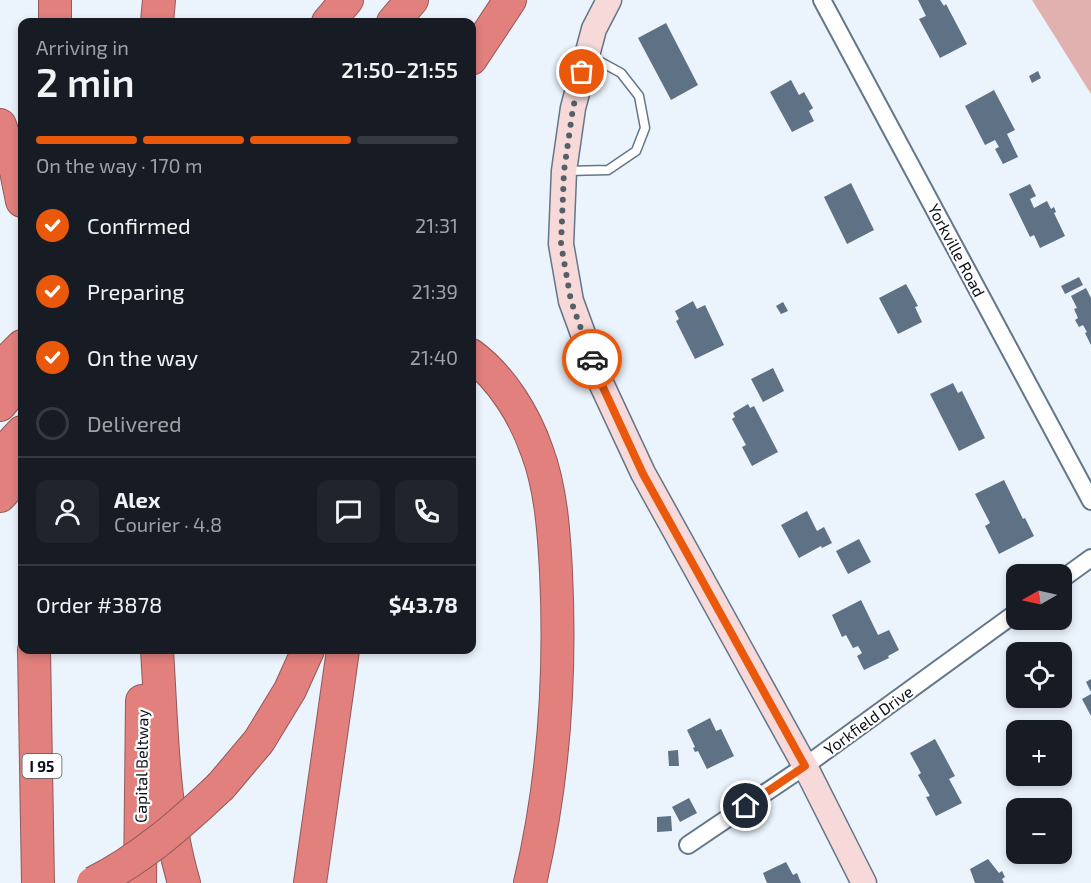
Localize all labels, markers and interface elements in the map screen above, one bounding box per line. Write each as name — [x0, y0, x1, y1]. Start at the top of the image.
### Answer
text: Arriving in — [36, 35, 129, 59]
pin — [556, 46, 607, 97]
icon: bag — [565, 55, 598, 88]
text: 21:50–21:55 — [341, 56, 458, 82]
text: 2 min — [36, 58, 135, 105]
text: On the way · 170 m — [36, 153, 203, 177]
street label: Yorkville Road — [925, 200, 989, 300]
icon: check — [36, 209, 69, 242]
text: Confirmed — [87, 212, 191, 238]
text: 21:31 — [415, 213, 458, 237]
icon: check — [36, 275, 69, 308]
text: Preparing — [87, 278, 185, 304]
text: 21:39 — [412, 279, 458, 303]
courier — [562, 329, 622, 389]
icon: check — [36, 341, 69, 374]
icon: car — [576, 343, 609, 376]
text: On the way — [87, 344, 198, 370]
text: 21:40 — [410, 345, 458, 369]
text: Delivered — [87, 410, 182, 436]
button: person — [36, 480, 99, 543]
button: chat — [317, 480, 380, 543]
button: phone — [395, 480, 458, 543]
text: Alex — [114, 486, 160, 512]
text: Courier · 4.8 — [114, 512, 222, 536]
north arrow — [1006, 564, 1072, 630]
map controls — [1006, 564, 1072, 864]
text: Order #3878 — [36, 591, 162, 617]
text: $43.78 — [389, 591, 458, 617]
button: locate — [1006, 642, 1072, 708]
street label: Yorkfield Drive — [820, 681, 916, 759]
street label: Capital Beltway — [131, 709, 151, 823]
button: + — [1006, 720, 1072, 786]
road number: I 95 — [22, 754, 62, 778]
pin — [720, 780, 771, 831]
icon: home — [729, 789, 762, 822]
button: − — [1006, 798, 1072, 864]

